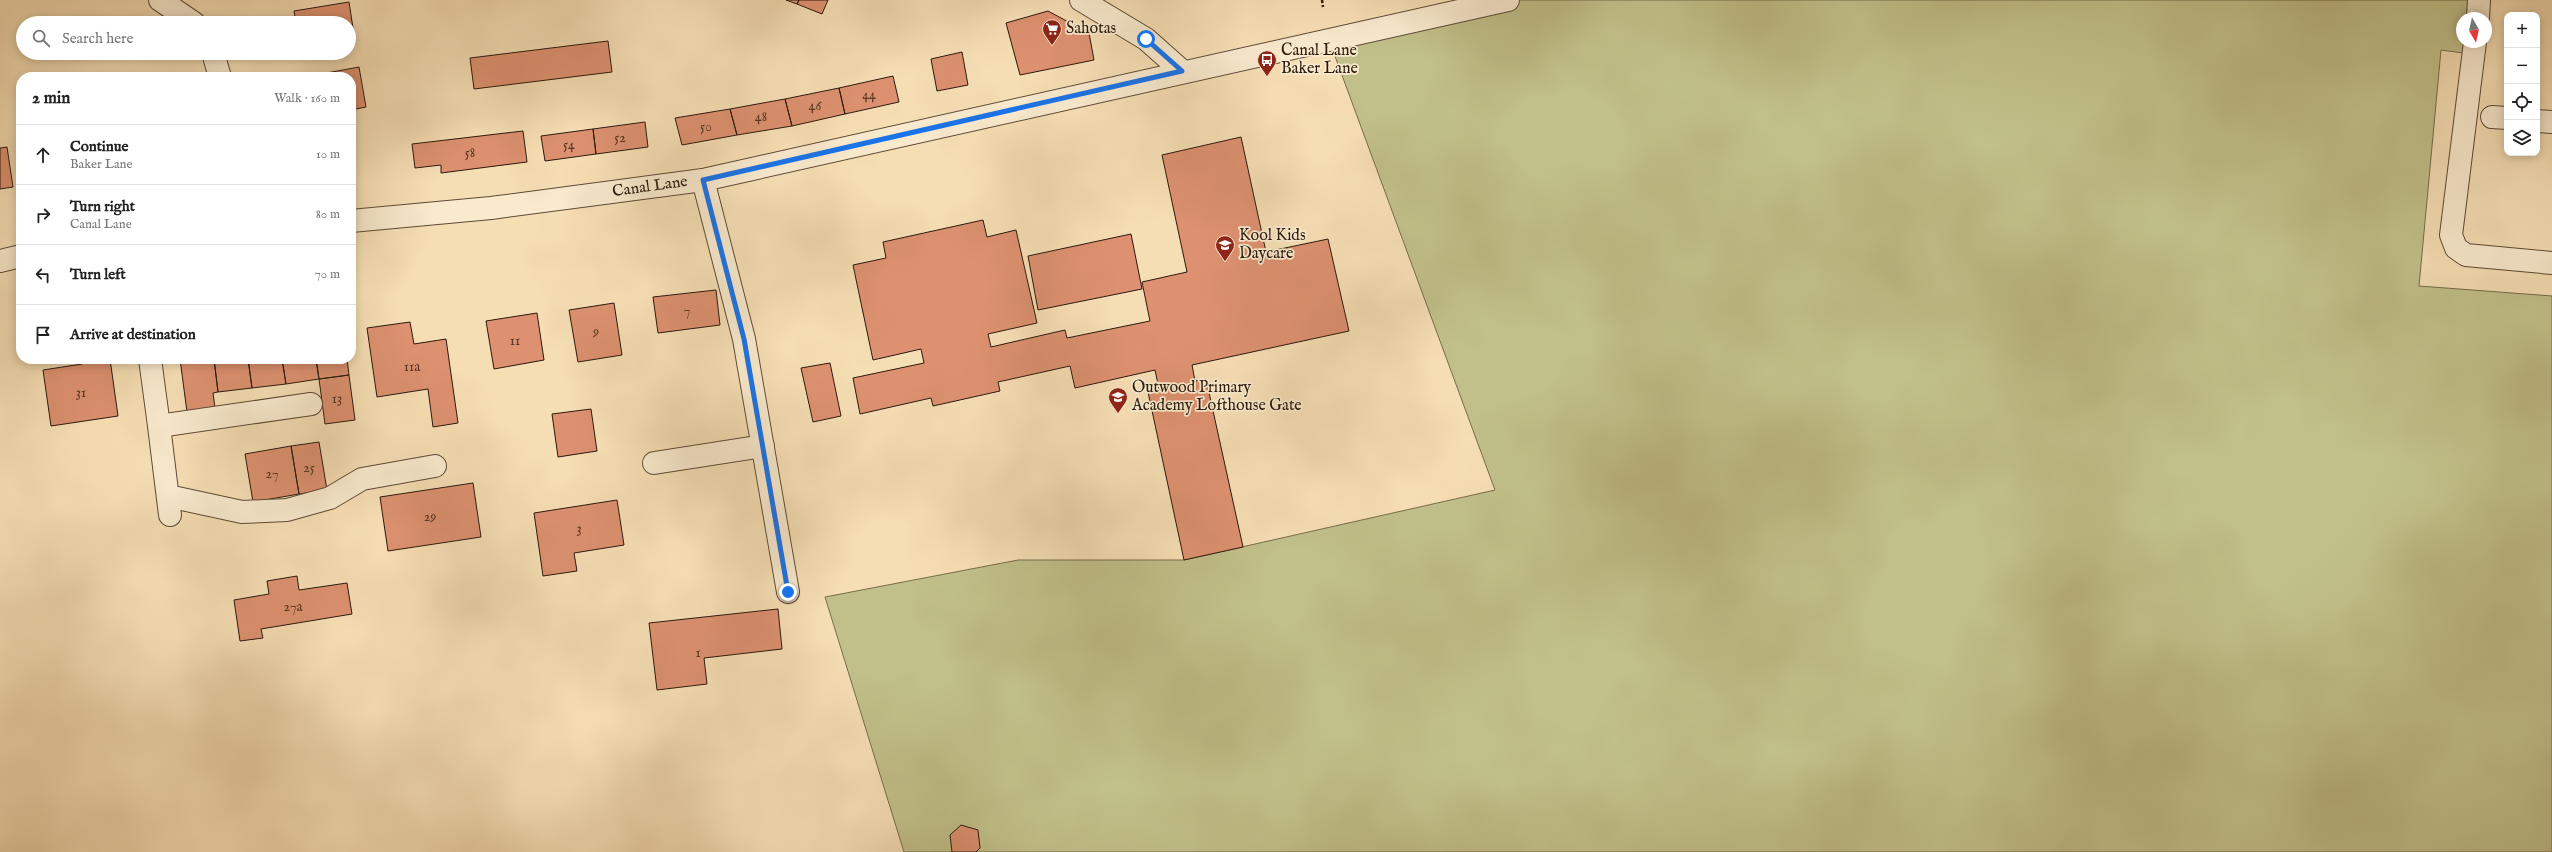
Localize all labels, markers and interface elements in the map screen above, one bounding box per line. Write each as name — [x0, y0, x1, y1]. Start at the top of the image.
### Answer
north arrow — [2456, 12, 2492, 48]
map controls — [2504, 12, 2540, 156]
button: + — [2504, 12, 2540, 48]
search box — [16, 16, 356, 60]
supermarket icon: Sahotas — [1041, 18, 1063, 46]
place label: Sahotas — [1066, 19, 1117, 39]
icon: search — [30, 27, 52, 49]
text: Search here — [62, 29, 133, 48]
route start — [1137, 30, 1155, 48]
place label: Canal Lane Baker Lane — [1281, 41, 1358, 79]
button: − — [2504, 48, 2540, 84]
bus stop icon: Canal Lane Baker Lane — [1256, 49, 1278, 77]
button: locate — [2504, 84, 2540, 120]
house number: 44 — [862, 86, 876, 104]
text: 2 min — [32, 88, 70, 109]
text: Walk · 160 m — [274, 90, 340, 107]
house number: 46 — [809, 97, 822, 115]
house number: 48 — [755, 108, 767, 126]
house number: 50 — [700, 118, 712, 136]
button: layers — [2504, 120, 2540, 156]
house number: 52 — [614, 129, 626, 147]
house number: 54 — [563, 136, 575, 154]
text: Continue — [70, 137, 128, 156]
icon: ahead — [32, 144, 54, 166]
house number: 58 — [465, 144, 475, 162]
text: 10 m — [316, 146, 340, 163]
text: Baker Lane — [70, 156, 132, 173]
street label: Canal Lane — [611, 172, 689, 202]
text: Turn right — [70, 197, 135, 216]
icon: right — [32, 204, 54, 226]
text: 80 m — [316, 206, 340, 223]
text: Canal Lane — [70, 216, 132, 233]
place label: Kool Kids Daycare — [1239, 226, 1306, 264]
school or university icon: Kool Kids Daycare — [1214, 234, 1236, 262]
icon: left — [32, 264, 54, 286]
text: Turn left — [70, 265, 126, 284]
text: 70 m — [315, 266, 340, 283]
house number: 7 — [684, 302, 690, 320]
house number: 9 — [592, 323, 599, 341]
icon: arrive — [32, 324, 54, 346]
text: Arrive at destination — [70, 325, 196, 344]
house number: 11 — [510, 332, 520, 350]
house number: 11a — [404, 358, 421, 376]
place label: Outwood Primary Academy Lofthouse Gate — [1131, 378, 1302, 416]
house number: 31 — [76, 384, 86, 402]
school or university icon: Outwood Primary Academy Lofthouse Gate — [1107, 386, 1129, 414]
house number: 13 — [332, 390, 342, 408]
house number: 25 — [303, 459, 315, 477]
house number: 27 — [266, 465, 278, 483]
house number: 29 — [424, 508, 436, 526]
house number: 3 — [576, 520, 582, 538]
route end — [779, 583, 797, 601]
house number: 27a — [283, 598, 303, 616]
house number: 1 — [695, 644, 701, 662]

